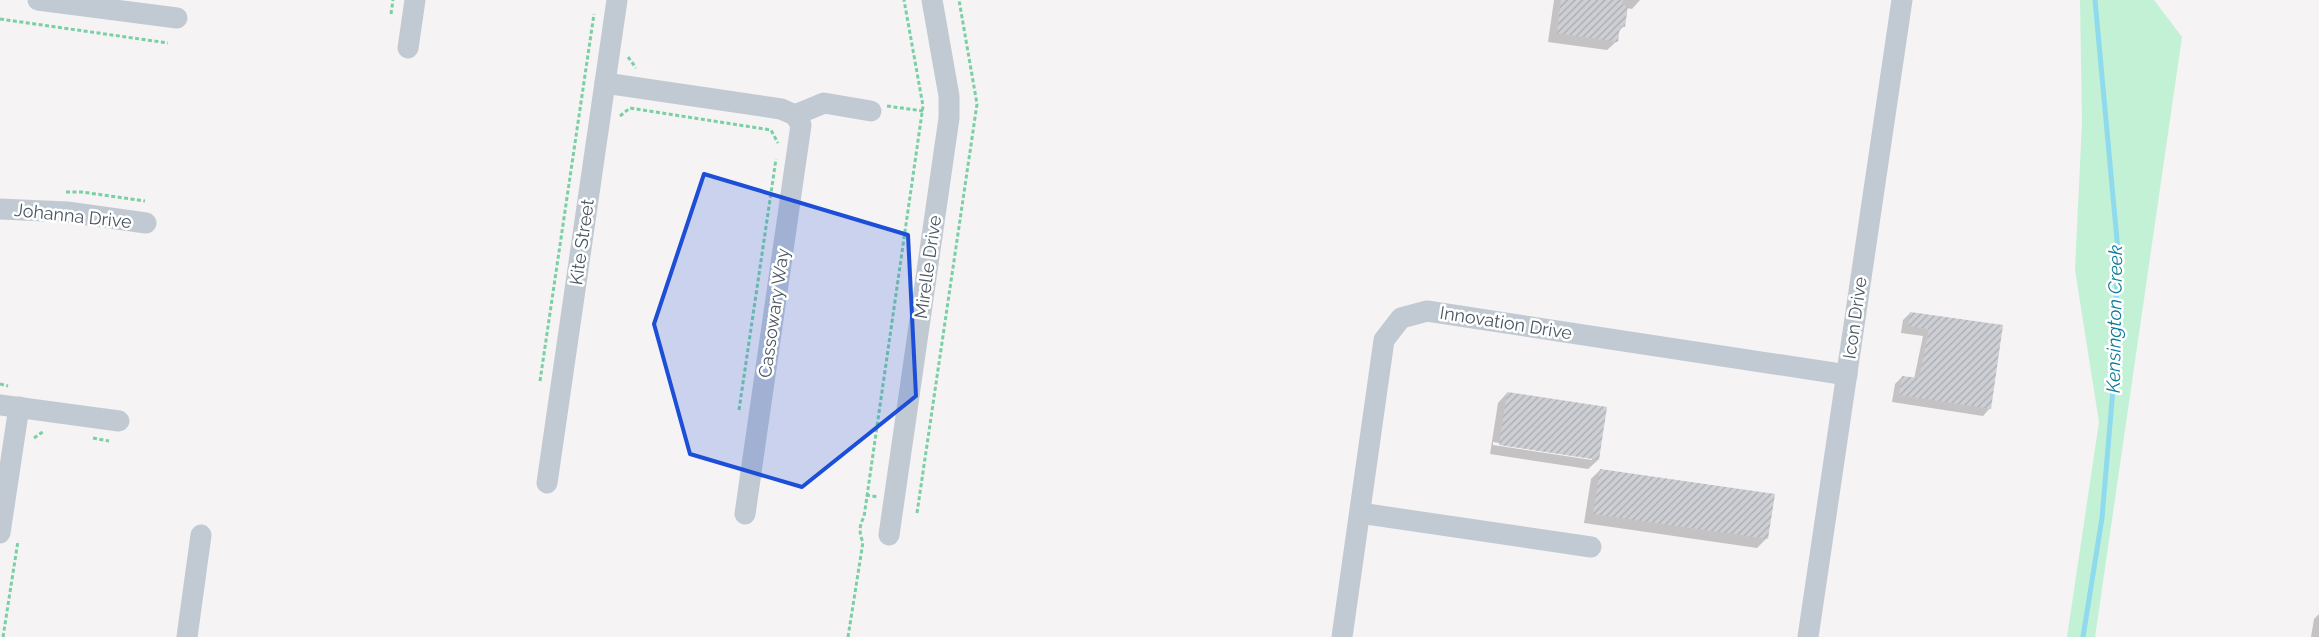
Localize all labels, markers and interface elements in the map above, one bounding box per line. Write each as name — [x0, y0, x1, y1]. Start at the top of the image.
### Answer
street label: Kite Street — [565, 198, 598, 286]
street label: Johanna Drive — [13, 199, 133, 232]
street label: Mirelle Drive — [910, 213, 945, 320]
water label: Kensington Creek — [2102, 245, 2126, 393]
street label: Cassowary Way — [754, 246, 793, 379]
street label: Icon Drive — [1838, 275, 1871, 360]
street label: Innovation Drive — [1438, 302, 1574, 343]

